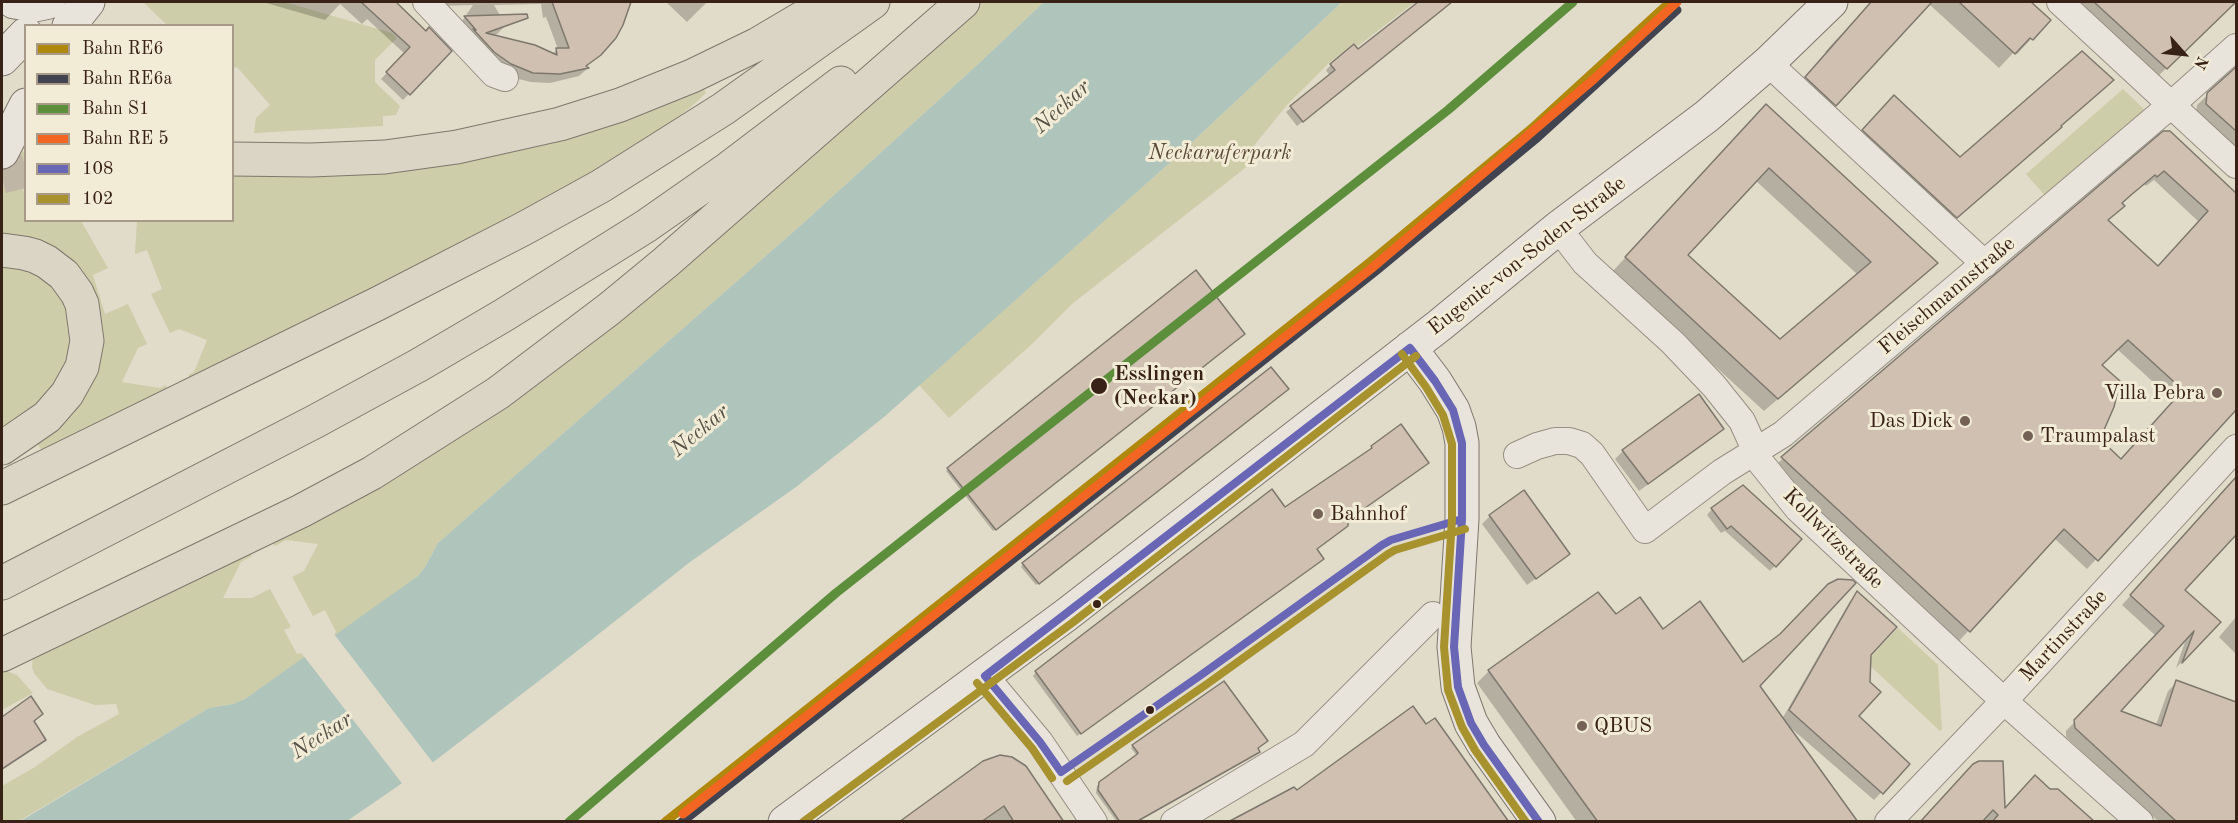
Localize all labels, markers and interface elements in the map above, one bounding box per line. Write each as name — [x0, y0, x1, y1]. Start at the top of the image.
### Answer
legend — [24, 24, 234, 222]
north arrow — [2154, 24, 2214, 84]
text: Bahn RE6 — [82, 40, 164, 58]
text: N — [2190, 53, 2210, 71]
text: Bahn RE6a — [82, 70, 173, 88]
water label: Neckar — [1028, 75, 1096, 139]
text: Bahn S1 — [82, 100, 149, 118]
text: Bahn RE 5 — [82, 130, 169, 148]
park label: Neckaruferpark — [1149, 140, 1291, 166]
text: 108 — [82, 160, 113, 178]
street label: Eugenie-von-Soden-Straße — [1423, 171, 1631, 341]
text: 102 — [82, 190, 113, 208]
street label: Fleischmannstraße — [1873, 231, 2021, 361]
place label: Esslingen (Neckar) — [1114, 361, 1204, 411]
marker: Esslingen (Neckar) — [1089, 376, 1109, 396]
place label: Villa Pebra — [2104, 380, 2205, 406]
marker: Villa Pebra — [2210, 386, 2224, 400]
water label: Neckar — [666, 399, 734, 463]
place label: Das Dick — [1869, 408, 1953, 434]
marker: Das Dick — [1958, 414, 1972, 428]
place label: Traumpalast — [2040, 423, 2156, 449]
marker: Traumpalast — [2021, 429, 2035, 443]
street label: Kollwitzstraße — [1777, 483, 1889, 595]
place label: Bahnhof — [1330, 501, 1406, 527]
marker: Bahnhof — [1311, 507, 1325, 521]
street label: Martinstraße — [2015, 585, 2113, 687]
unlabelled marker — [1091, 598, 1103, 610]
unlabelled marker — [1144, 704, 1156, 716]
water label: Neckar — [286, 706, 358, 766]
place label: QBUS — [1594, 713, 1652, 739]
marker: QBUS — [1575, 719, 1589, 733]

